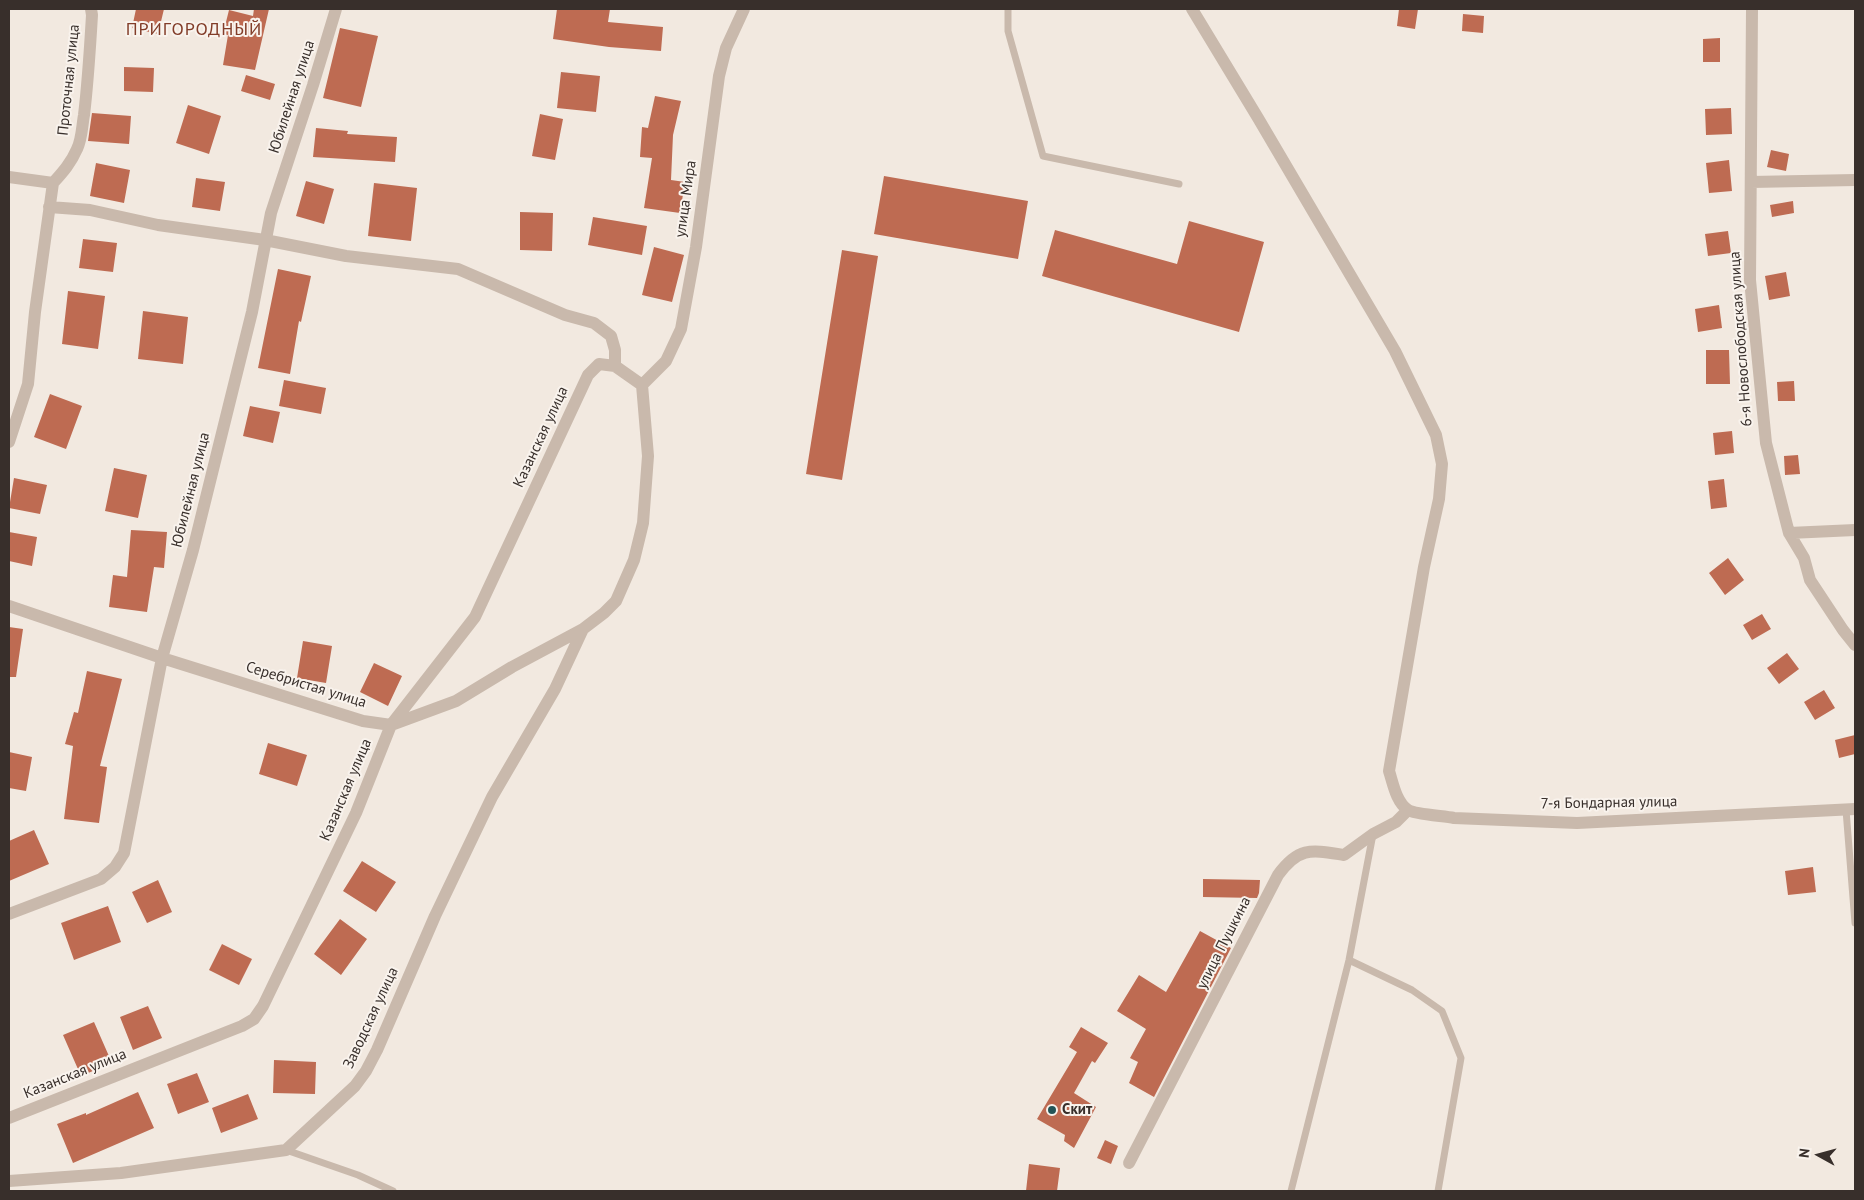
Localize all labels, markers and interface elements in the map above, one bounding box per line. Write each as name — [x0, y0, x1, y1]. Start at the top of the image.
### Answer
district label: ПРИГОРОДНЫЙ — [124, 19, 264, 41]
street label: Проточная улица — [54, 23, 84, 137]
street label: Юбилейная улица — [265, 38, 319, 156]
street label: улица Мира — [672, 159, 700, 239]
street label: 6-я Новослободская улица — [1726, 251, 1756, 427]
street label: Казанская улица — [510, 384, 572, 490]
street label: Юбилейная улица — [168, 431, 214, 549]
street label: Серебристая улица — [244, 658, 368, 712]
street label: Казанская улица — [316, 736, 376, 844]
street label: 7-я Бондарная улица — [1541, 793, 1677, 813]
street label: улица Пушкина — [1193, 894, 1255, 992]
street label: Заводская улица — [340, 964, 402, 1072]
street label: Казанская улица — [21, 1045, 129, 1103]
place label: Скит — [1062, 1101, 1092, 1119]
marker: Скит — [1046, 1104, 1058, 1116]
north arrow — [1794, 1130, 1844, 1180]
text: N — [1795, 1148, 1814, 1159]

